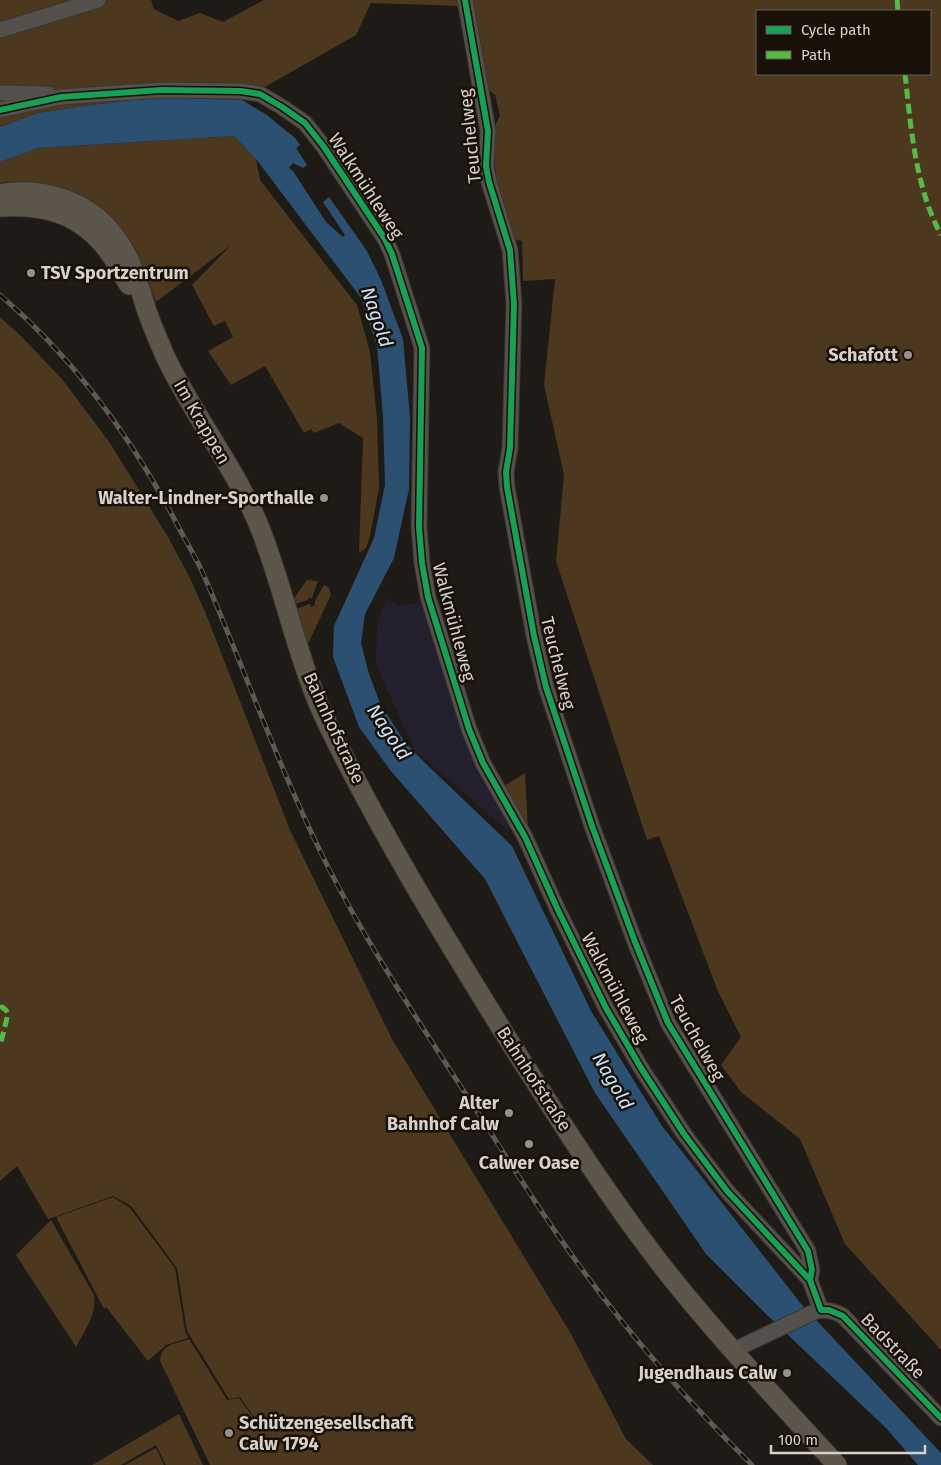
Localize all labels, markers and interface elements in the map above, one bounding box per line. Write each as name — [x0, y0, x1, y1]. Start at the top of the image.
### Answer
legend — [756, 10, 931, 75]
text: Cycle path — [801, 21, 871, 39]
text: Path — [801, 46, 831, 64]
street label: Teuchelweg — [454, 87, 486, 184]
street label: Walkmühleweg — [324, 129, 409, 244]
place label: TSV Sportzentrum — [41, 262, 189, 284]
marker: TSV Sportzentrum — [25, 267, 37, 279]
water label: Nagold — [356, 284, 398, 350]
place label: Schafott — [828, 344, 899, 366]
marker: Schafott — [902, 349, 914, 361]
street label: Im Krappen — [169, 376, 235, 468]
place label: Walter-Lindner-Sporthalle — [98, 487, 314, 509]
marker: Walter-Lindner-Sporthalle — [318, 492, 330, 504]
street label: Walkmühleweg — [428, 560, 481, 684]
street label: Teuchelweg — [536, 614, 580, 712]
street label: Bahnhofstraße — [299, 669, 369, 787]
water label: Nagold — [362, 700, 416, 764]
street label: Walkmühleweg — [577, 929, 654, 1048]
street label: Teuchelweg — [664, 991, 730, 1085]
street label: Bahnhofstraße — [492, 1023, 576, 1135]
water label: Nagold — [587, 1048, 639, 1114]
place label: Alter Bahnhof Calw — [387, 1092, 500, 1135]
marker: Alter Bahnhof Calw — [503, 1107, 515, 1119]
marker: Calwer Oase — [523, 1138, 535, 1150]
place label: Calwer Oase — [479, 1152, 579, 1174]
street label: Badstraße — [856, 1309, 930, 1383]
place label: Jugendhaus Calw — [637, 1362, 778, 1384]
marker: Jugendhaus Calw — [781, 1367, 793, 1379]
place label: Schützengesellschaft Calw 1794 — [239, 1412, 415, 1455]
scale bar — [771, 1422, 925, 1454]
marker: Schützengesellschaft Calw 1794 — [223, 1427, 235, 1439]
text: 100 m — [778, 1431, 818, 1449]

